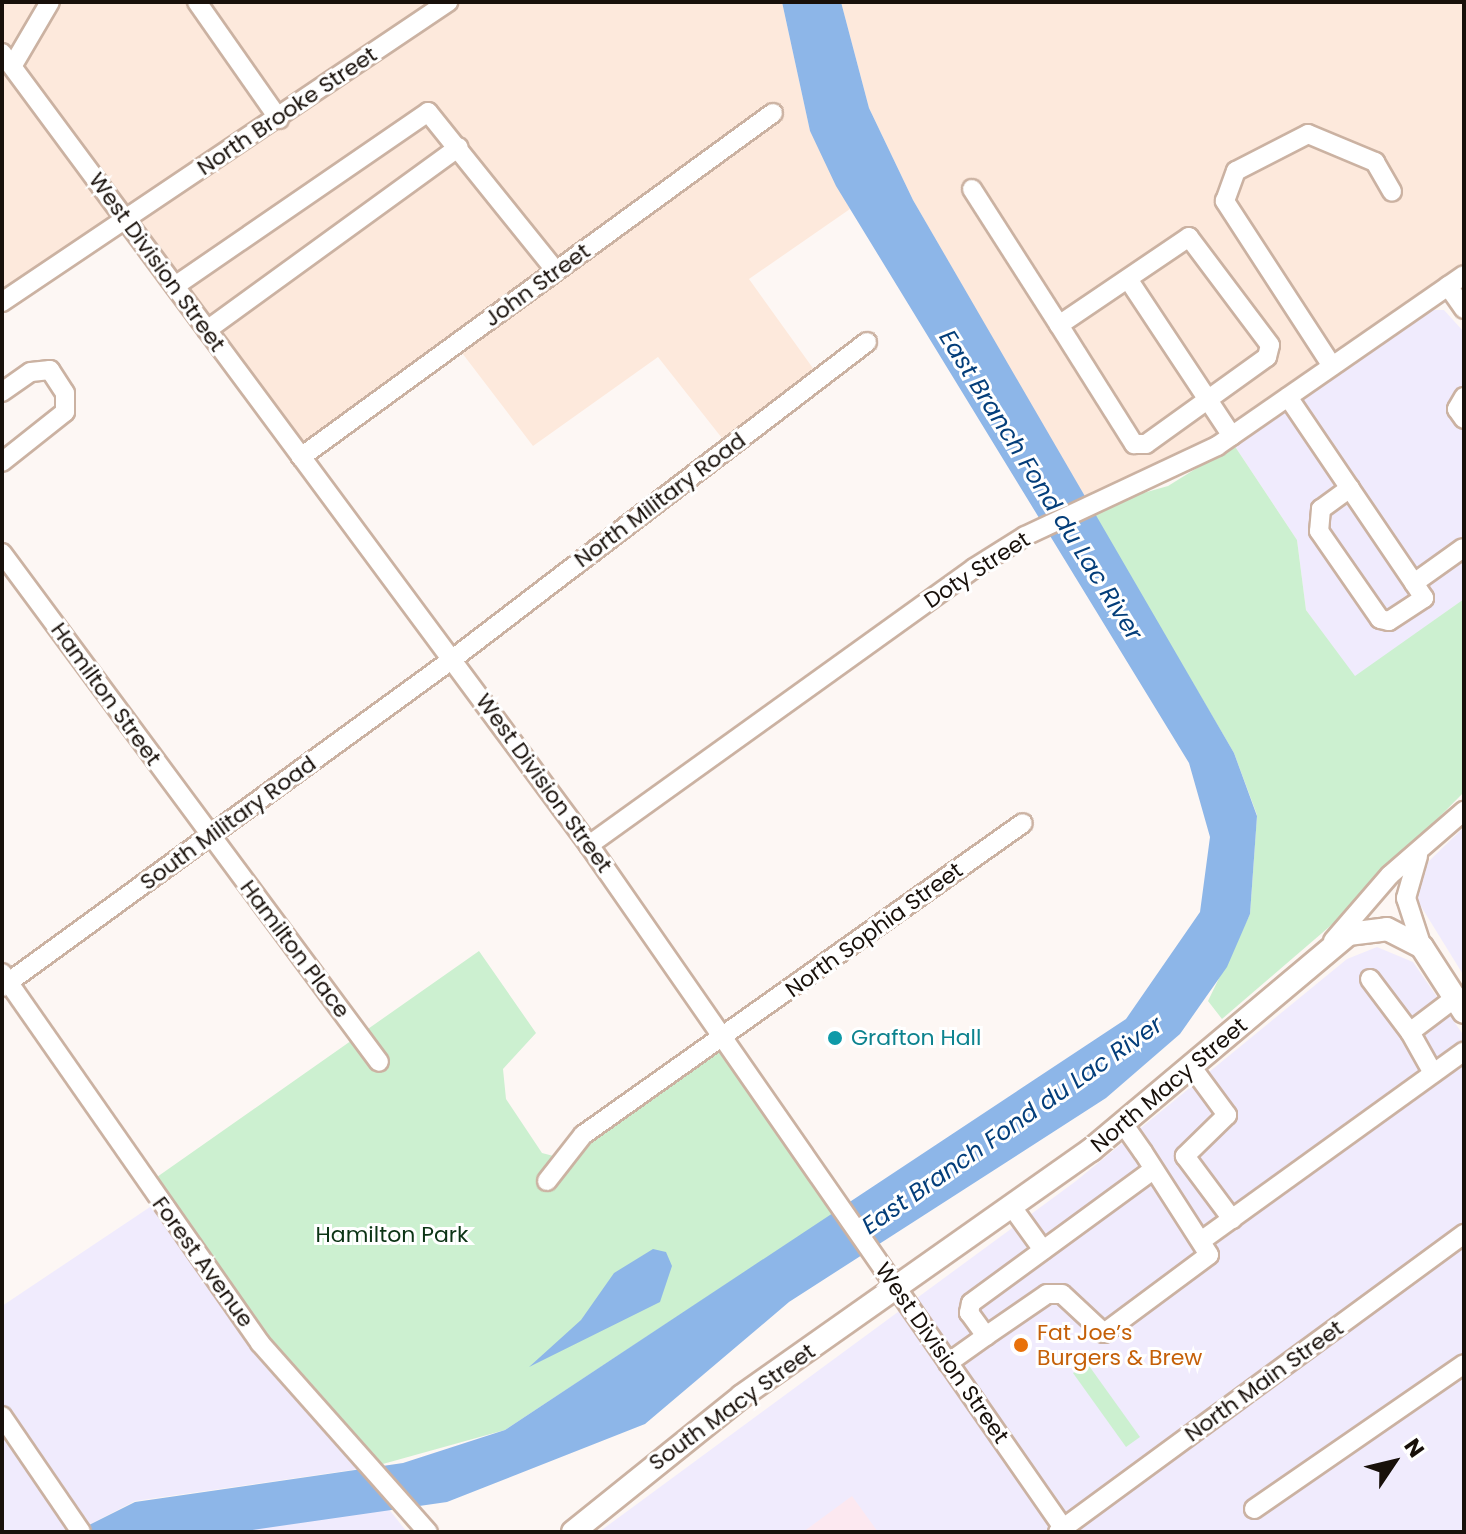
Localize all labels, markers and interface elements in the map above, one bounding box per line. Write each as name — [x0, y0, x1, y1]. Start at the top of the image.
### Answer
street label: North Brooke Street — [192, 41, 382, 181]
street label: West Division Street — [83, 167, 231, 357]
street label: John Street — [479, 238, 595, 332]
water label: East Branch Fond du Lac River — [933, 325, 1149, 645]
street label: North Military Road — [569, 427, 751, 573]
street label: Doty Street — [919, 526, 1035, 614]
street label: Hamilton Street — [45, 617, 167, 771]
street label: West Division Street — [470, 688, 618, 878]
street label: South Military Road — [135, 750, 321, 896]
street label: North Sophia Street — [780, 857, 968, 1003]
street label: Hamilton Place — [235, 875, 355, 1023]
water label: East Branch Fond du Lac River — [856, 1010, 1168, 1240]
street label: North Macy Street — [1086, 1012, 1252, 1158]
place label: Grafton Hall — [851, 1025, 981, 1051]
marker: Grafton Hall — [826, 1029, 844, 1047]
street label: Forest Avenue — [147, 1192, 259, 1332]
park label: Hamilton Park — [316, 1222, 468, 1248]
street label: West Division Street — [870, 1258, 1014, 1448]
street label: North Main Street — [1180, 1315, 1348, 1447]
place label: Fat Joe’s Burgers & Brew — [1037, 1319, 1202, 1370]
marker: Fat Joe’s Burgers & Brew — [1012, 1336, 1030, 1354]
street label: South Macy Street — [644, 1338, 820, 1476]
north arrow — [1354, 1422, 1434, 1502]
text: N — [1397, 1432, 1432, 1464]

